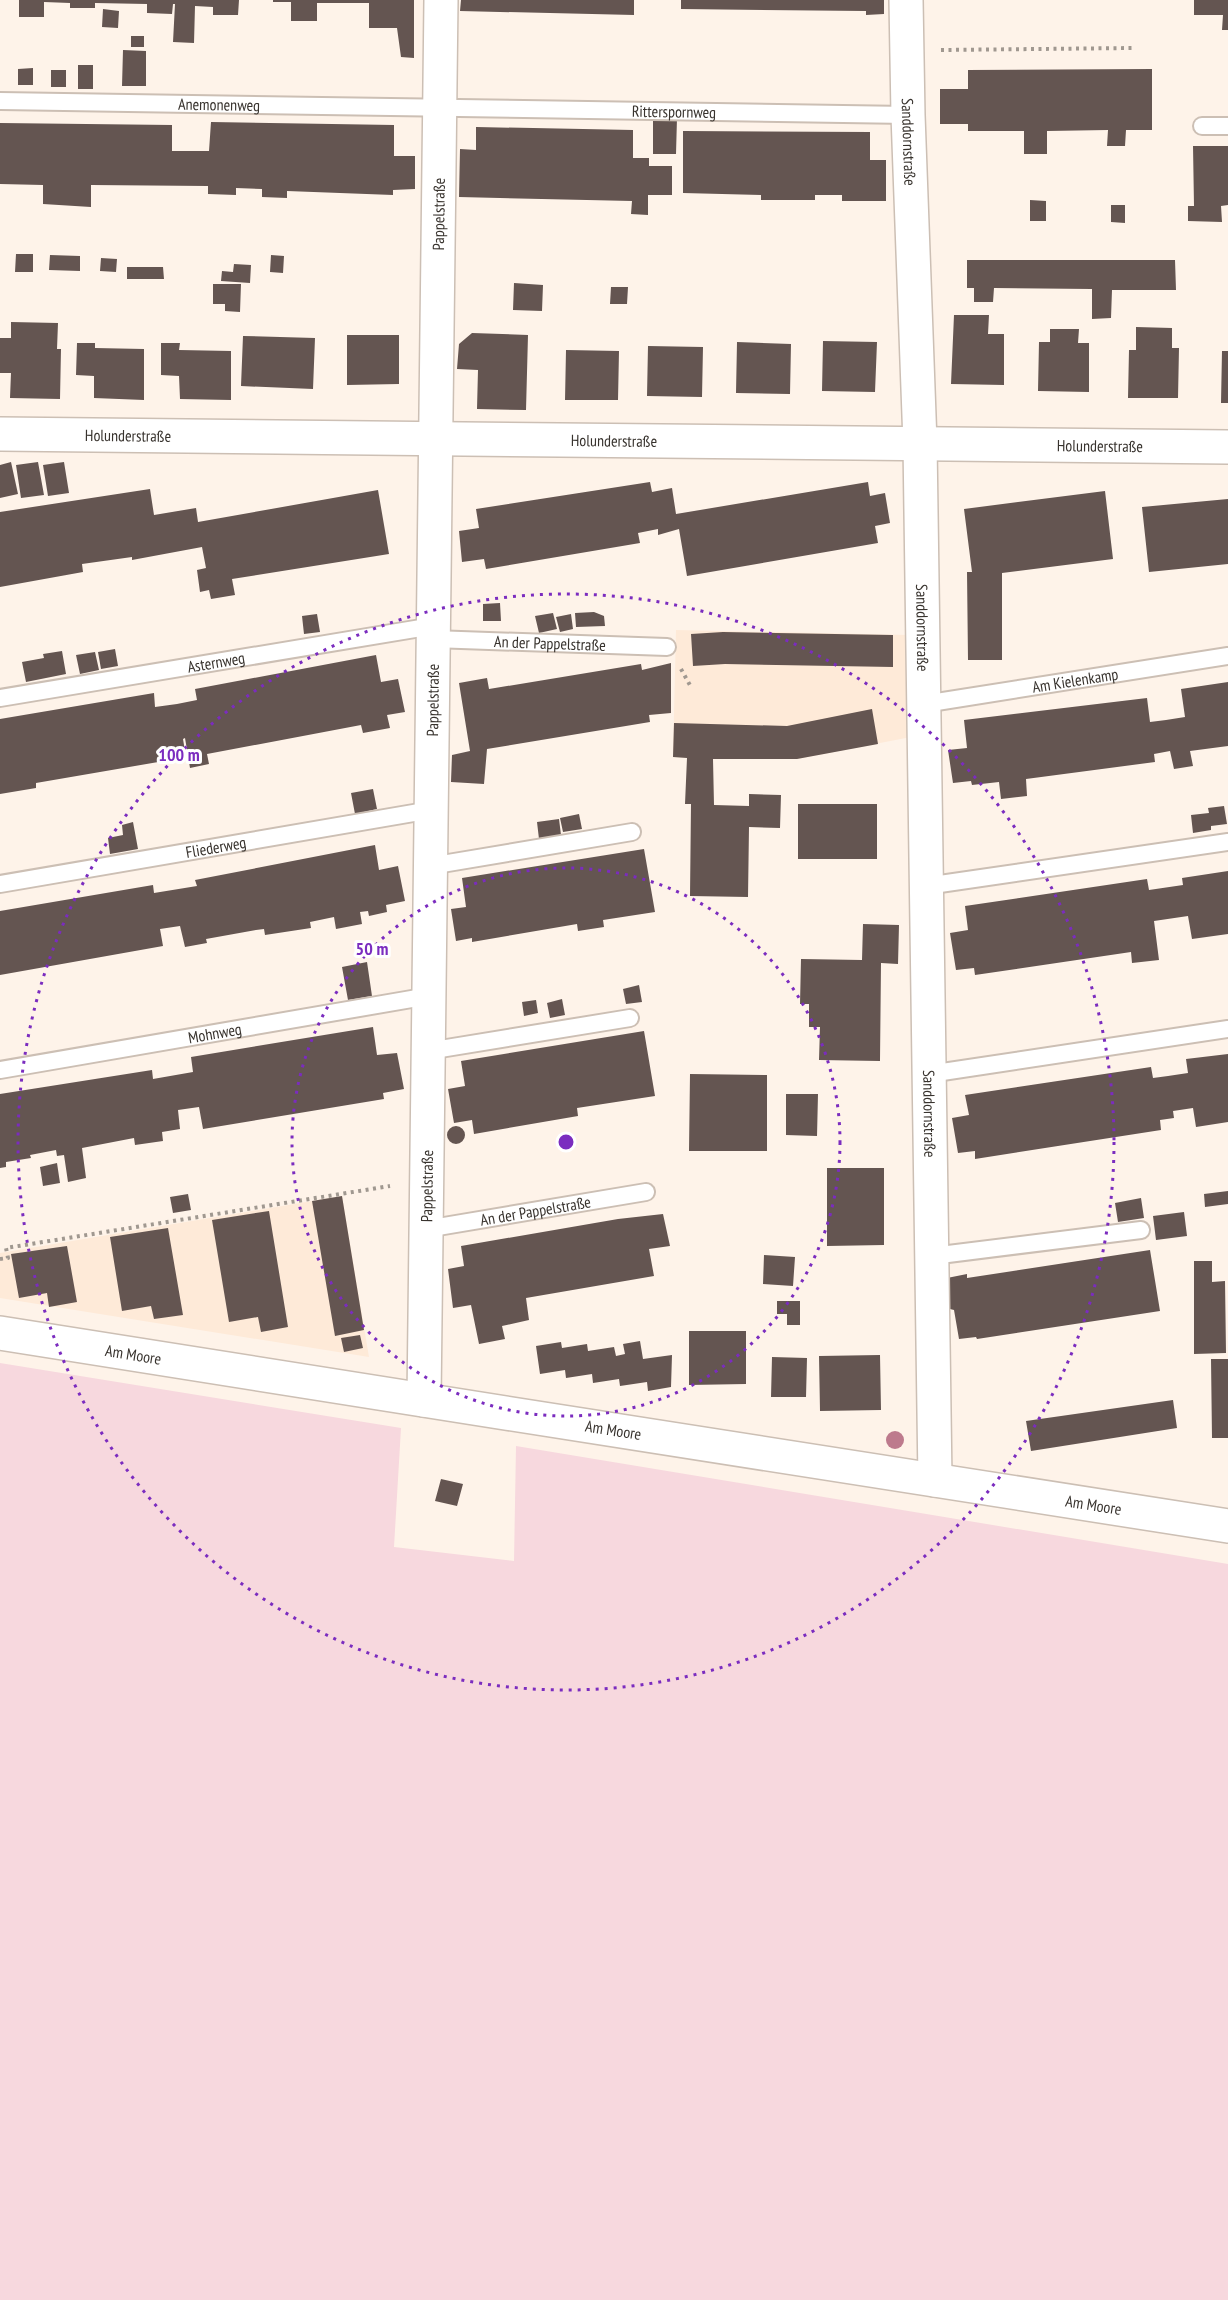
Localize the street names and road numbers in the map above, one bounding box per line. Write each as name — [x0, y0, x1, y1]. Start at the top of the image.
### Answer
street label: Anemonenweg — [178, 94, 260, 115]
street label: Sanddornstraße — [898, 98, 921, 186]
street label: Ritterspornweg — [632, 101, 716, 122]
street label: Pappelstraße — [428, 178, 449, 250]
street label: Holunderstraße — [85, 425, 171, 446]
street label: Holunderstraße — [571, 430, 657, 451]
street label: Holunderstraße — [1057, 435, 1143, 456]
street label: Sanddornstraße — [912, 584, 933, 672]
street label: An der Pappelstraße — [494, 631, 606, 655]
street label: Asternweg — [186, 647, 246, 677]
street label: Am Kielenkamp — [1031, 663, 1120, 697]
street label: Pappelstraße — [422, 664, 443, 736]
street label: Fliederweg — [184, 832, 248, 862]
street label: Mohnweg — [187, 1019, 243, 1047]
street label: Sanddornstraße — [919, 1070, 940, 1158]
street label: Pappelstraße — [416, 1150, 437, 1222]
street label: An der Pappelstraße — [479, 1191, 592, 1230]
street label: Am Moore — [104, 1340, 163, 1369]
street label: Am Moore — [584, 1416, 643, 1444]
street label: Am Moore — [1064, 1490, 1123, 1519]

